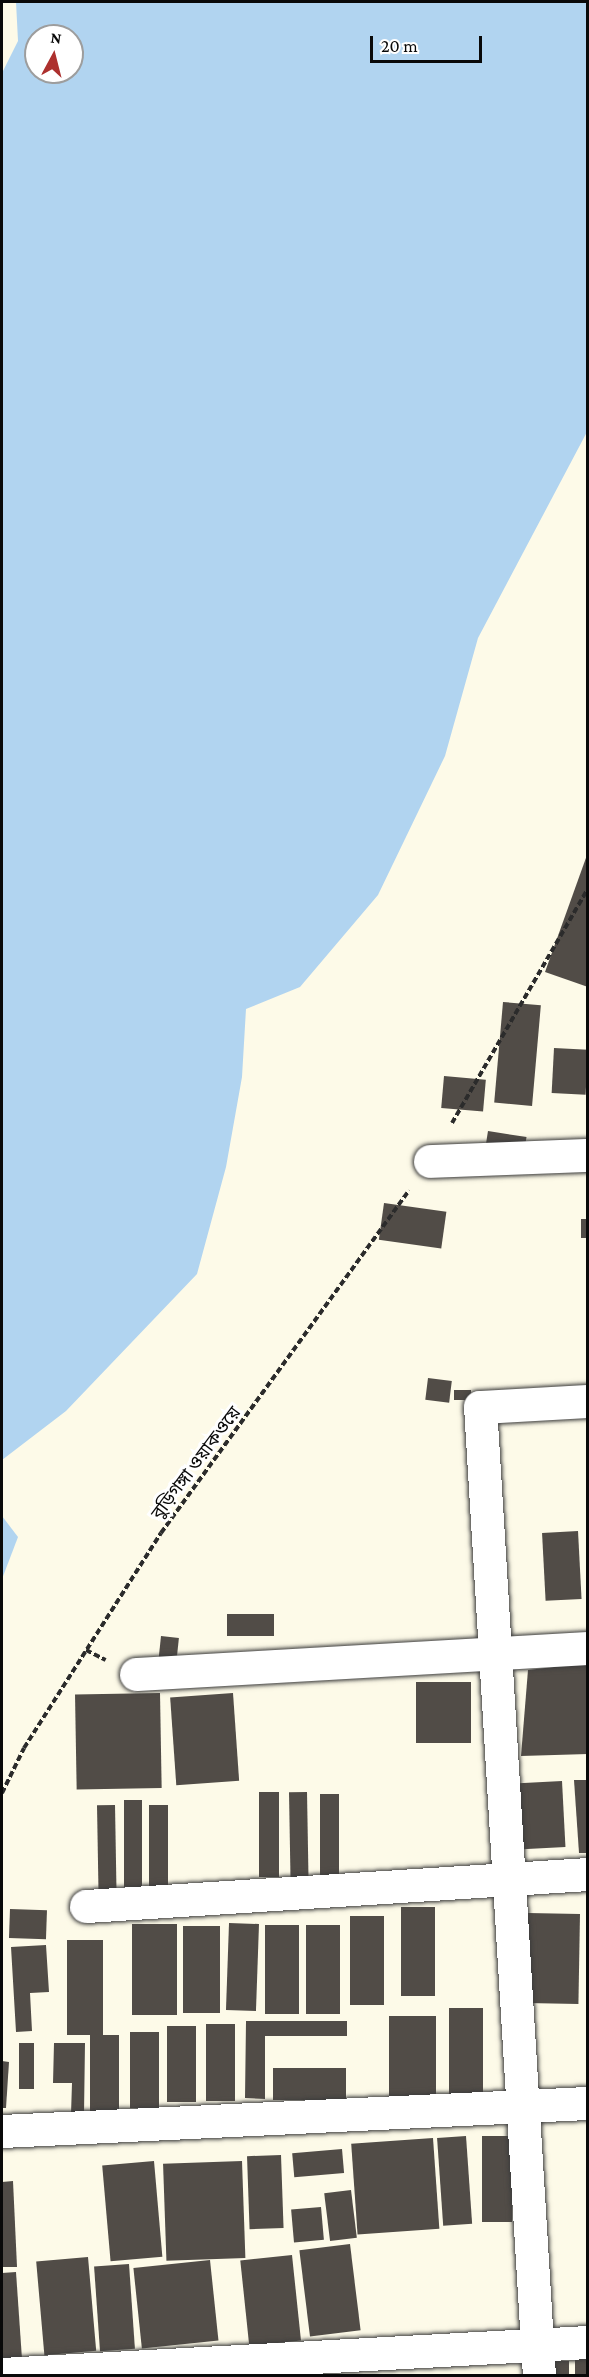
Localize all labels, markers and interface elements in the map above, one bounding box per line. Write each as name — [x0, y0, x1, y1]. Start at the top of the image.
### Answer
north arrow — [24, 24, 84, 84]
scale bar — [373, 24, 486, 62]
text: N — [50, 29, 62, 47]
text: 20 m — [381, 36, 418, 56]
street label: বুড়িগঙ্গা ওয়াকওয়ে — [147, 1402, 245, 1524]

